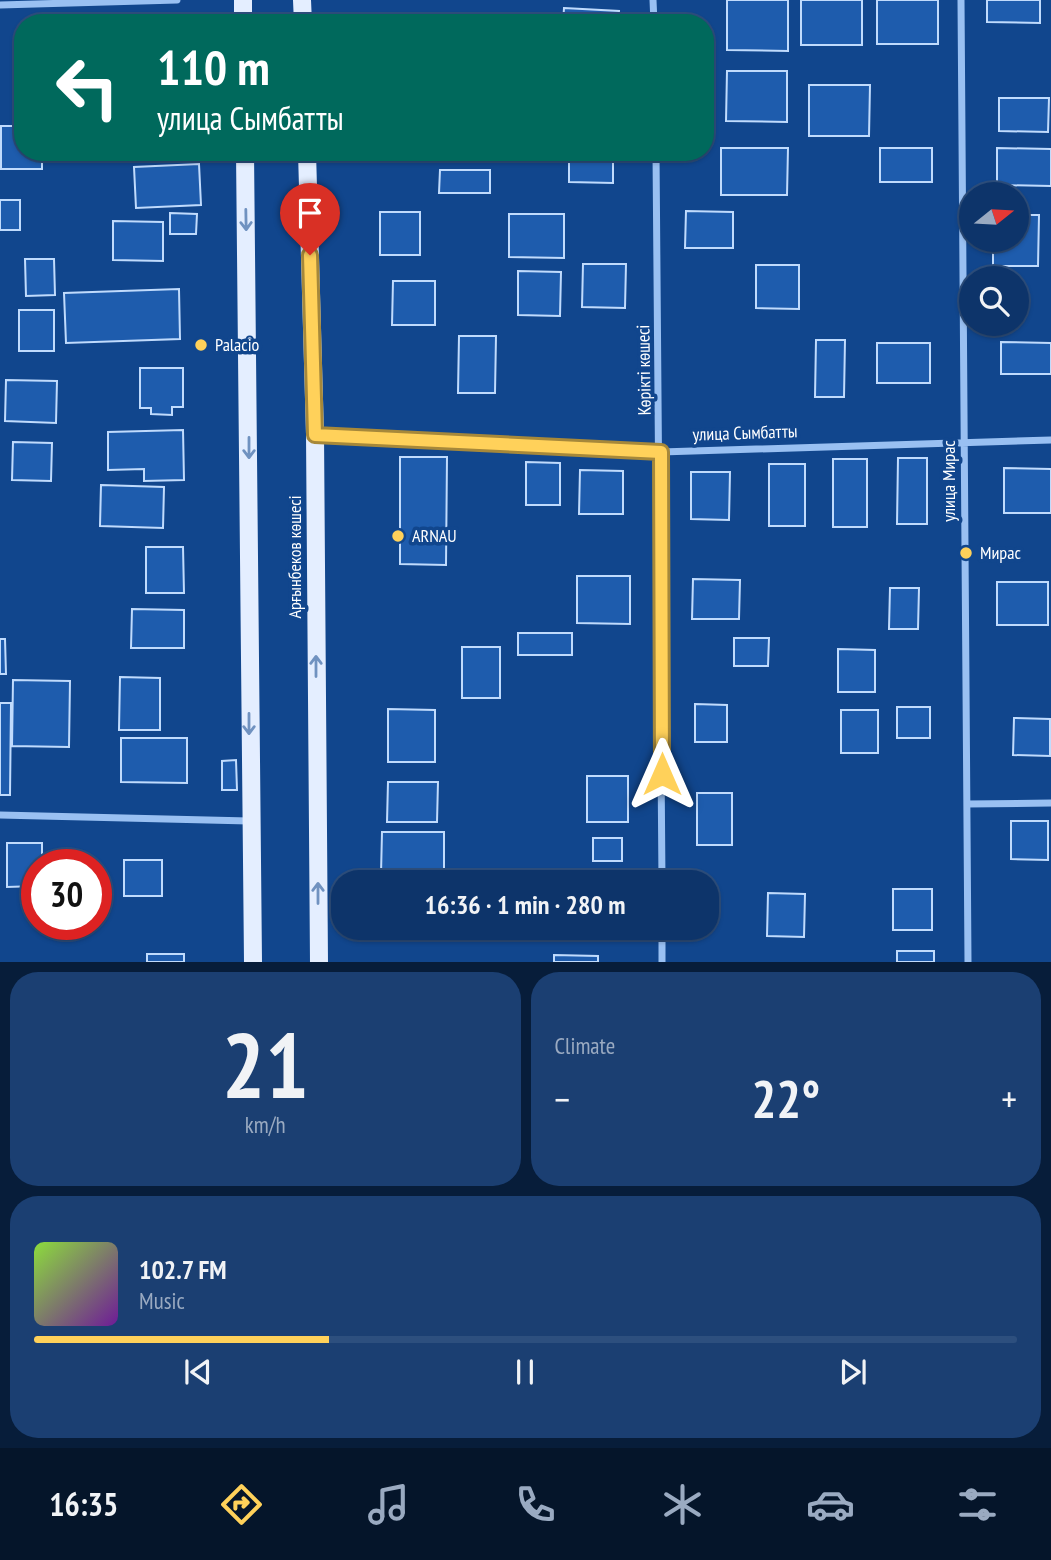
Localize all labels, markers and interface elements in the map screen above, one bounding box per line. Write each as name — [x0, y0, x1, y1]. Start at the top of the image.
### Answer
text: 110 m — [157, 35, 270, 99]
icon: left — [42, 42, 133, 133]
text: улица Сымбатты — [157, 97, 344, 139]
north arrow — [959, 182, 1029, 252]
map controls — [959, 182, 1029, 336]
pin — [280, 183, 340, 255]
icon: arrive — [291, 194, 329, 232]
one-way arrow — [239, 209, 252, 232]
button: search — [959, 266, 1029, 336]
street label: Көрікті көшесі — [631, 324, 656, 416]
place label: Palacio — [215, 333, 260, 356]
marker: Palacio — [193, 337, 209, 353]
street label: улица Сымбатты — [692, 419, 798, 446]
one-way arrow — [242, 436, 256, 459]
street label: улица Мирас — [937, 440, 960, 522]
street label: Арғынбеков көшесі — [283, 495, 306, 619]
place label: ARNAU — [412, 524, 457, 547]
marker: ARNAU — [390, 528, 406, 544]
place label: Мирас — [980, 541, 1021, 564]
marker: Мирас — [958, 545, 974, 561]
one-way arrow — [309, 655, 323, 678]
one-way arrow — [242, 713, 256, 736]
position arrow — [625, 737, 699, 811]
speed limit sign: 30 — [21, 849, 112, 940]
one-way arrow — [311, 882, 325, 905]
text: 16:36 · 1 min · 280 m — [425, 888, 625, 921]
text: 21 — [222, 1005, 309, 1123]
text: Climate — [555, 1031, 615, 1060]
text: 22° — [751, 1065, 820, 1132]
text: − — [555, 1074, 570, 1123]
text: + — [1001, 1074, 1017, 1123]
text: km/h — [245, 1110, 286, 1139]
text: 102.7 FM — [139, 1253, 227, 1286]
text: Music — [139, 1286, 185, 1315]
icon: previous — [179, 1353, 217, 1391]
icon: pause — [506, 1353, 544, 1391]
icon: next — [834, 1353, 872, 1391]
icon: directions — [217, 1480, 266, 1529]
icon: music — [364, 1480, 413, 1529]
icon: phone — [511, 1480, 560, 1529]
icon: climate — [658, 1480, 707, 1529]
icon: car — [806, 1480, 855, 1529]
icon: filters — [953, 1480, 1002, 1529]
text: 16:35 — [49, 1483, 118, 1525]

